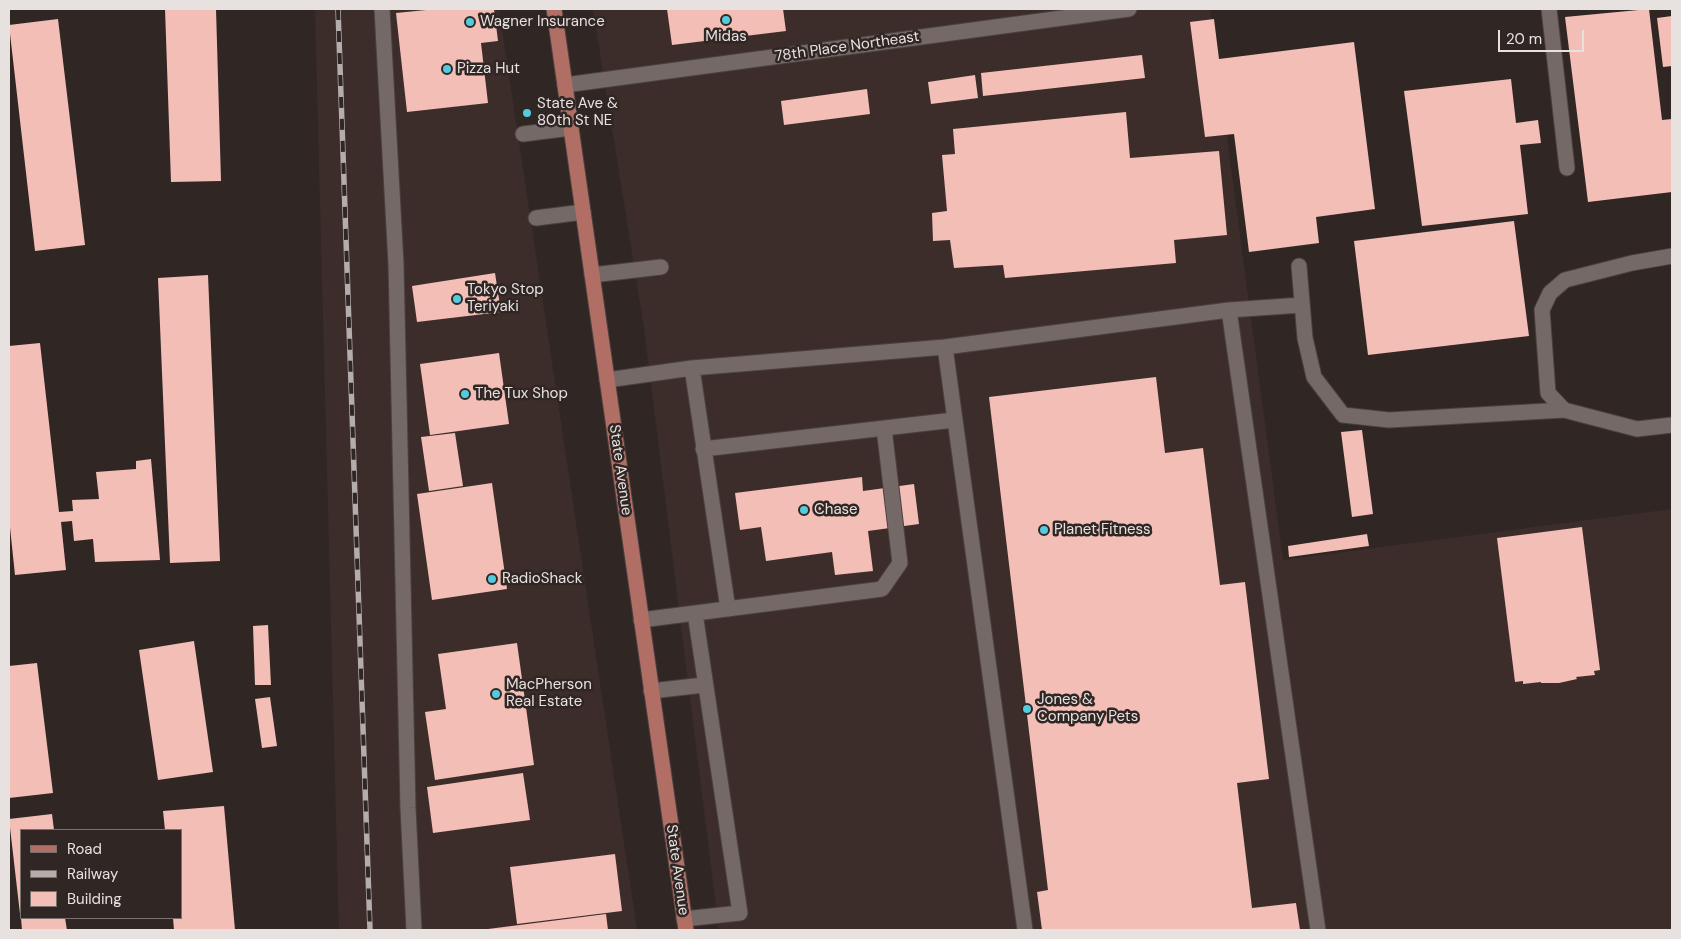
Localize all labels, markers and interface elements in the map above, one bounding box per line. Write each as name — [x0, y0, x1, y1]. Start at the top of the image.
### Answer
place label: Wagner Insurance — [480, 13, 605, 31]
marker: Midas — [720, 14, 732, 26]
marker: Wagner Insurance — [464, 16, 476, 28]
scale bar — [1501, 20, 1587, 52]
place label: Midas — [705, 28, 747, 46]
street label: 78th Place Northeast — [774, 28, 920, 66]
text: 20 m — [1506, 29, 1542, 49]
place label: Pizza Hut — [457, 60, 520, 78]
marker: Pizza Hut — [441, 63, 453, 75]
place label: State Ave & 80th St NE — [537, 95, 618, 130]
marker: State Ave & 80th St NE — [521, 107, 533, 119]
place label: Tokyo Stop Teriyaki — [467, 281, 544, 316]
marker: Tokyo Stop Teriyaki — [451, 293, 463, 305]
place label: The Tux Shop — [475, 385, 568, 403]
marker: The Tux Shop — [459, 388, 471, 400]
street label: State Avenue — [605, 423, 635, 517]
place label: Chase — [814, 501, 858, 519]
marker: Chase — [798, 504, 810, 516]
place label: Planet Fitness — [1054, 521, 1151, 539]
marker: Planet Fitness — [1038, 524, 1050, 536]
place label: RadioShack — [502, 570, 582, 588]
marker: RadioShack — [486, 573, 498, 585]
place label: MacPherson Real Estate — [506, 676, 592, 711]
marker: MacPherson Real Estate — [490, 688, 502, 700]
place label: Jones & Company Pets — [1037, 691, 1138, 726]
marker: Jones & Company Pets — [1021, 703, 1033, 715]
street label: State Avenue — [662, 823, 692, 917]
legend — [20, 829, 182, 919]
text: Road — [67, 839, 102, 859]
text: Railway — [67, 864, 118, 884]
text: Building — [67, 889, 122, 909]

